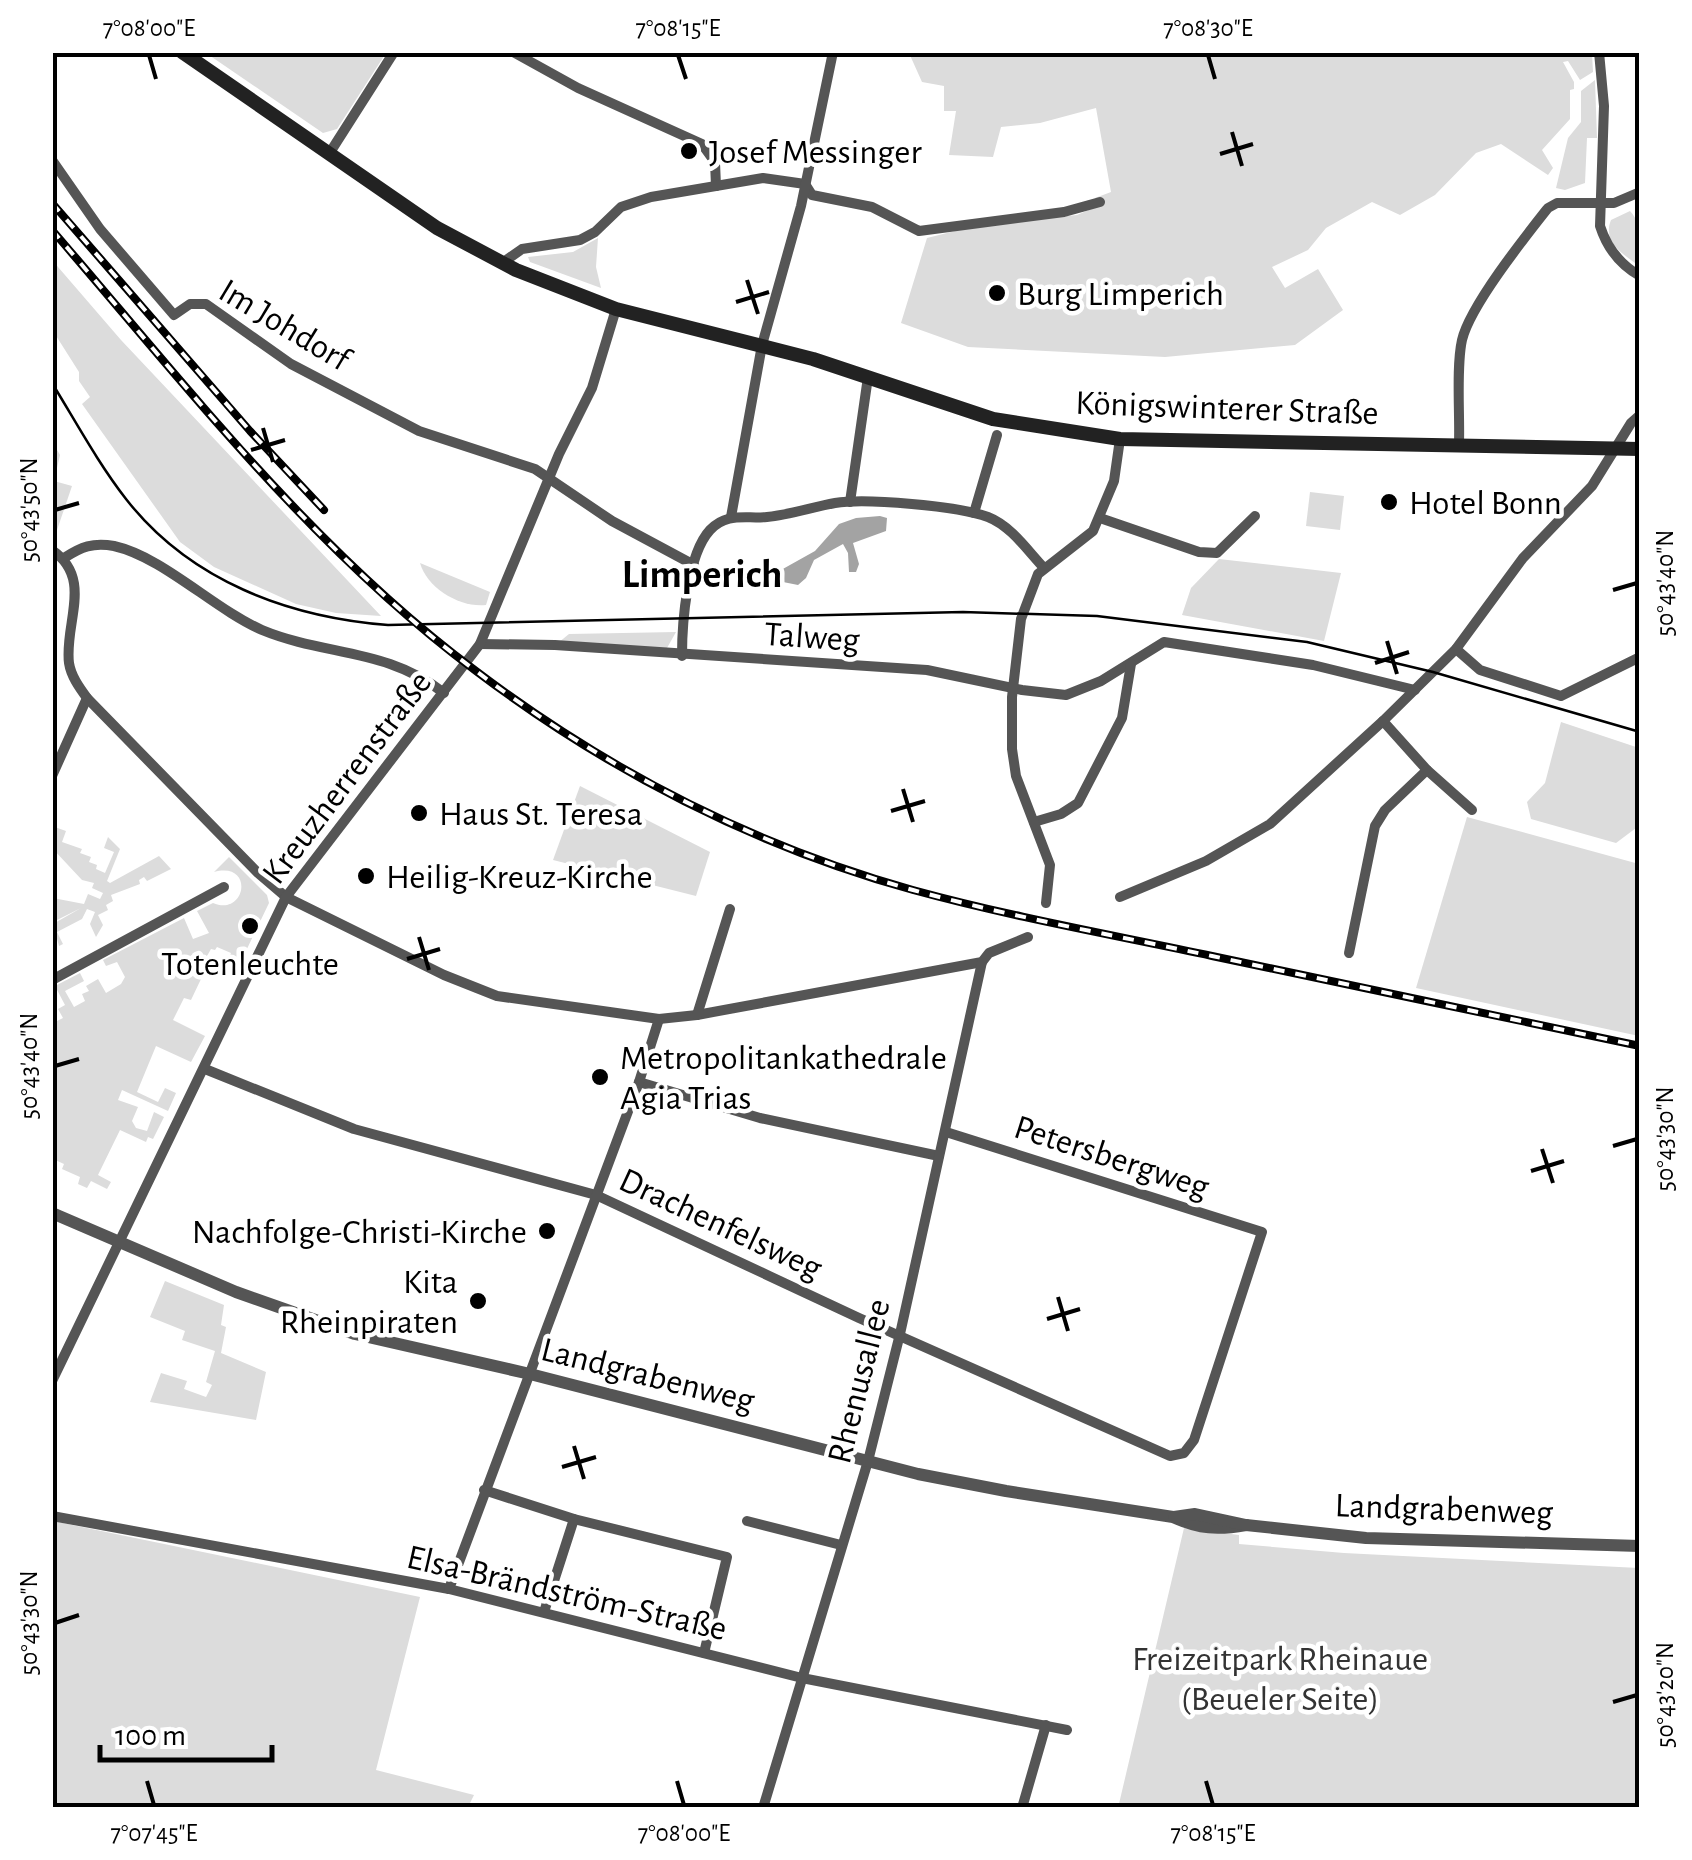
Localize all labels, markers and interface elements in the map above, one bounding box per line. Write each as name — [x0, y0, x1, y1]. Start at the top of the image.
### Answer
text: 7°08'00"E — [103, 16, 195, 41]
text: 7°08'15"E — [635, 16, 721, 41]
text: 7°08'30"E — [1163, 16, 1253, 41]
place label: Josef Messinger — [709, 135, 922, 170]
marker: Josef Messinger — [678, 140, 700, 162]
street label: Im Johdorf — [213, 273, 358, 379]
place label: Burg Limperich — [1017, 277, 1224, 312]
marker: Burg Limperich — [986, 282, 1008, 304]
street label: Königswinterer Straße — [1075, 386, 1379, 431]
text: 50°43'50"N — [17, 457, 42, 563]
place label: Hotel Bonn — [1409, 486, 1562, 521]
marker: Hotel Bonn — [1378, 491, 1400, 513]
text: 50°43'40"N — [1653, 530, 1678, 636]
district label: Limperich — [622, 555, 782, 595]
street label: Talweg — [763, 617, 861, 658]
street label: Kreuzherrenstraße — [256, 665, 438, 891]
place label: Haus St. Teresa — [439, 797, 643, 832]
marker: Haus St. Teresa — [408, 802, 430, 824]
place label: Heilig-Kreuz-Kirche — [386, 860, 653, 895]
marker: Heilig-Kreuz-Kirche — [355, 865, 377, 887]
marker: Totenleuchte — [239, 915, 261, 937]
place label: Totenleuchte — [161, 947, 339, 982]
text: 50°43'40"N — [17, 1013, 42, 1119]
place label: Metropolitankathedrale Agia Trias — [620, 1041, 947, 1116]
marker: Metropolitankathedrale Agia Trias — [589, 1066, 611, 1088]
text: 50°43'30"N — [1653, 1086, 1678, 1192]
street label: Petersbergweg — [1010, 1110, 1213, 1205]
street label: Drachenfelsweg — [614, 1162, 827, 1286]
place label: Nachfolge-Christi-Kirche — [192, 1215, 527, 1250]
marker: Nachfolge-Christi-Kirche — [536, 1220, 558, 1242]
place label: Kita Rheinpiraten — [280, 1265, 458, 1340]
marker: Kita Rheinpiraten — [467, 1290, 489, 1312]
street label: Rhenusallee — [822, 1296, 897, 1467]
street label: Landgrabenweg — [538, 1332, 758, 1419]
street label: Landgrabenweg — [1334, 1488, 1554, 1531]
street label: Elsa-Brändström-Straße — [403, 1540, 730, 1647]
text: 50°43'30"N — [17, 1570, 42, 1676]
park label: Freizeitpark Rheinaue (Beueler Seite) — [1132, 1642, 1428, 1717]
text: 50°43'20"N — [1653, 1642, 1678, 1748]
scale bar — [100, 1700, 272, 1762]
text: 100 m — [115, 1721, 186, 1751]
text: 7°07'45"E — [110, 1821, 198, 1846]
text: 7°08'00"E — [638, 1821, 730, 1846]
text: 7°08'15"E — [1170, 1821, 1256, 1846]

